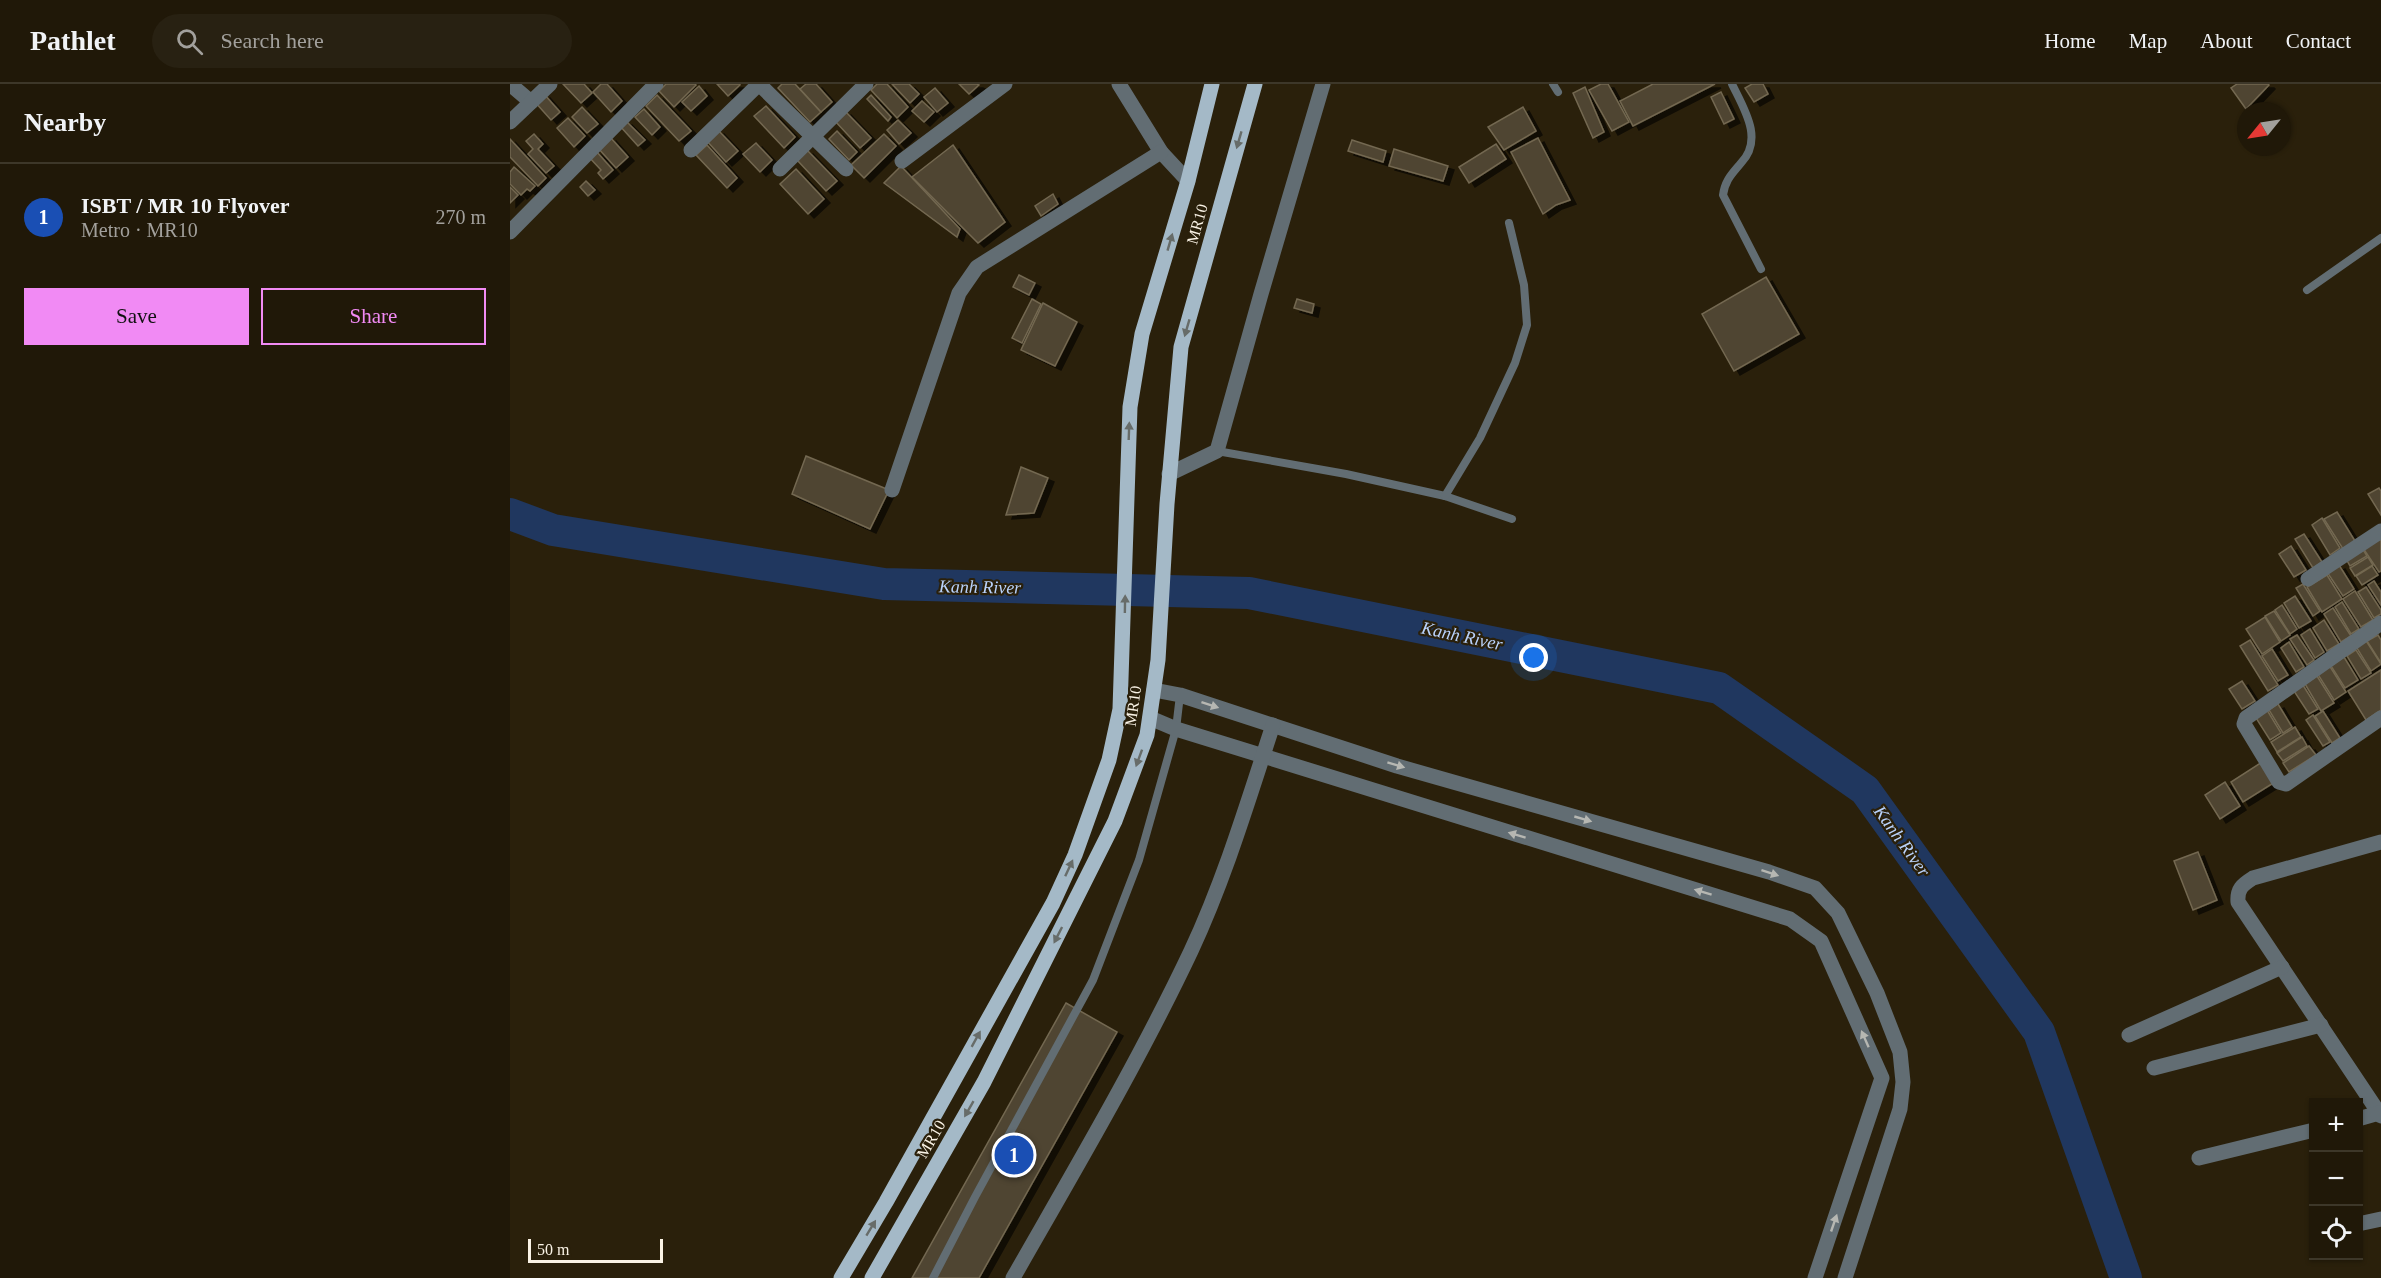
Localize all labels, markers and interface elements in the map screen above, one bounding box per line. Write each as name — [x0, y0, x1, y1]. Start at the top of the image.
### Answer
search box — [152, 14, 572, 68]
text: Pathlet — [30, 25, 116, 56]
icon: search — [173, 25, 206, 58]
text: Search here — [221, 28, 324, 53]
text: Home — [2044, 29, 2096, 53]
text: Map — [2129, 29, 2167, 53]
text: About — [2200, 29, 2253, 53]
text: Contact — [2286, 29, 2351, 53]
north arrow — [2237, 102, 2291, 156]
text: Nearby — [24, 108, 106, 137]
one-way arrow — [1234, 131, 1244, 149]
text: ISBT / MR 10 Flyover — [81, 193, 290, 218]
street label: MR10 — [1183, 202, 1211, 246]
text: 1 — [39, 206, 49, 228]
text: 270 m — [435, 206, 486, 228]
text: Metro · MR10 — [81, 219, 198, 241]
one-way arrow — [1166, 233, 1176, 251]
button: Save — [24, 288, 249, 345]
button: Share — [261, 288, 486, 345]
one-way arrow — [1181, 319, 1191, 337]
one-way arrow — [1125, 422, 1134, 441]
water label: Kanh River — [938, 576, 1022, 598]
one-way arrow — [1120, 594, 1129, 613]
water label: Kanh River — [1419, 617, 1505, 655]
your location — [1519, 643, 1548, 672]
street label: MR10 — [1122, 685, 1144, 727]
one-way arrow — [1201, 701, 1219, 710]
one-way arrow — [1133, 750, 1143, 768]
one-way arrow — [1387, 761, 1405, 770]
water label: Kanh River — [1869, 801, 1935, 881]
one-way arrow — [1574, 815, 1592, 824]
one-way arrow — [1508, 829, 1526, 839]
one-way arrow — [1064, 859, 1073, 876]
one-way arrow — [1761, 869, 1779, 878]
one-way arrow — [1694, 887, 1712, 896]
one-way arrow — [1053, 927, 1063, 944]
one-way arrow — [971, 1031, 982, 1047]
one-way arrow — [1861, 1031, 1870, 1048]
map controls — [2309, 1098, 2363, 1260]
button: + — [2309, 1098, 2363, 1152]
one-way arrow — [964, 1101, 974, 1118]
street label: MR10 — [913, 1117, 949, 1161]
pin: 1 — [994, 1132, 1034, 1178]
button: − — [2309, 1152, 2363, 1206]
button: locate — [2309, 1206, 2363, 1260]
one-way arrow — [1829, 1213, 1839, 1231]
one-way arrow — [865, 1220, 876, 1236]
scale bar — [528, 1236, 663, 1264]
text: 50 m — [537, 1241, 569, 1258]

